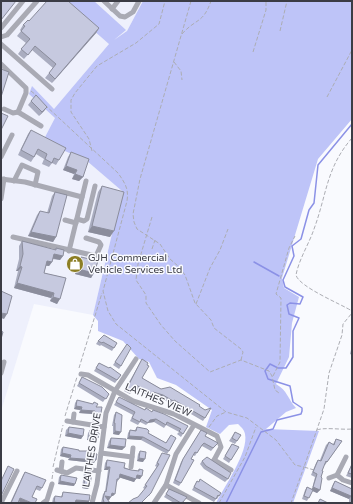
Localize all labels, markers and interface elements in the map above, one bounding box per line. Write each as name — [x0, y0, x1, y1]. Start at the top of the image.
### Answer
place label: GJH Commercial Vehicle Services Ltd — [88, 252, 182, 276]
shop icon: GJH Commercial Vehicle Services Ltd — [65, 254, 85, 274]
street label: LAITHES VIEW — [123, 381, 193, 419]
street label: LAITHES DRIVE — [80, 412, 104, 488]

